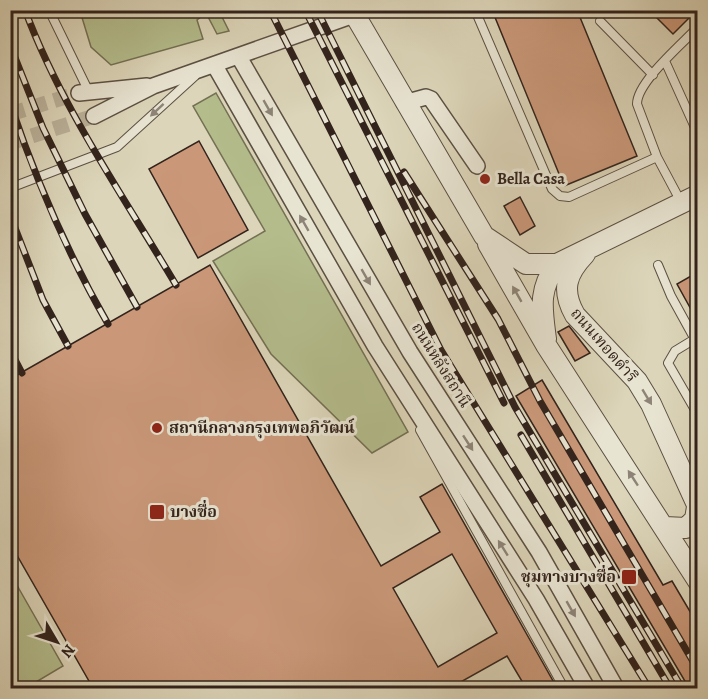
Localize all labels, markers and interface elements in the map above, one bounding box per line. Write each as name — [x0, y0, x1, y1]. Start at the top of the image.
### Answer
one-way arrow — [263, 100, 274, 116]
one-way arrow — [150, 103, 165, 117]
place label: Bella Casa — [497, 168, 565, 190]
marker: Bella Casa — [478, 172, 492, 186]
one-way arrow — [299, 214, 309, 231]
one-way arrow — [361, 268, 371, 285]
one-way arrow — [512, 286, 522, 303]
street label: ถนนเทอดดำริ — [565, 303, 643, 387]
street label: ถนนหลังสถานี — [406, 318, 476, 412]
one-way arrow — [641, 389, 652, 405]
place label: สถานีกลางกรุงเทพอภิวัฒน์ — [169, 417, 355, 439]
marker: สถานีกลางกรุงเทพอภิวัฒน์ — [150, 421, 164, 435]
one-way arrow — [463, 435, 474, 451]
one-way arrow — [628, 470, 639, 486]
place label: บางซื่อ — [170, 500, 217, 523]
marker: บางซื่อ — [148, 503, 166, 521]
one-way arrow — [498, 540, 509, 556]
place label: ชุมทางบางซื่อ — [521, 565, 616, 588]
marker: ชุมทางบางซื่อ — [620, 568, 638, 586]
one-way arrow — [566, 600, 576, 617]
north arrow — [27, 612, 87, 672]
text: N — [55, 639, 80, 663]

